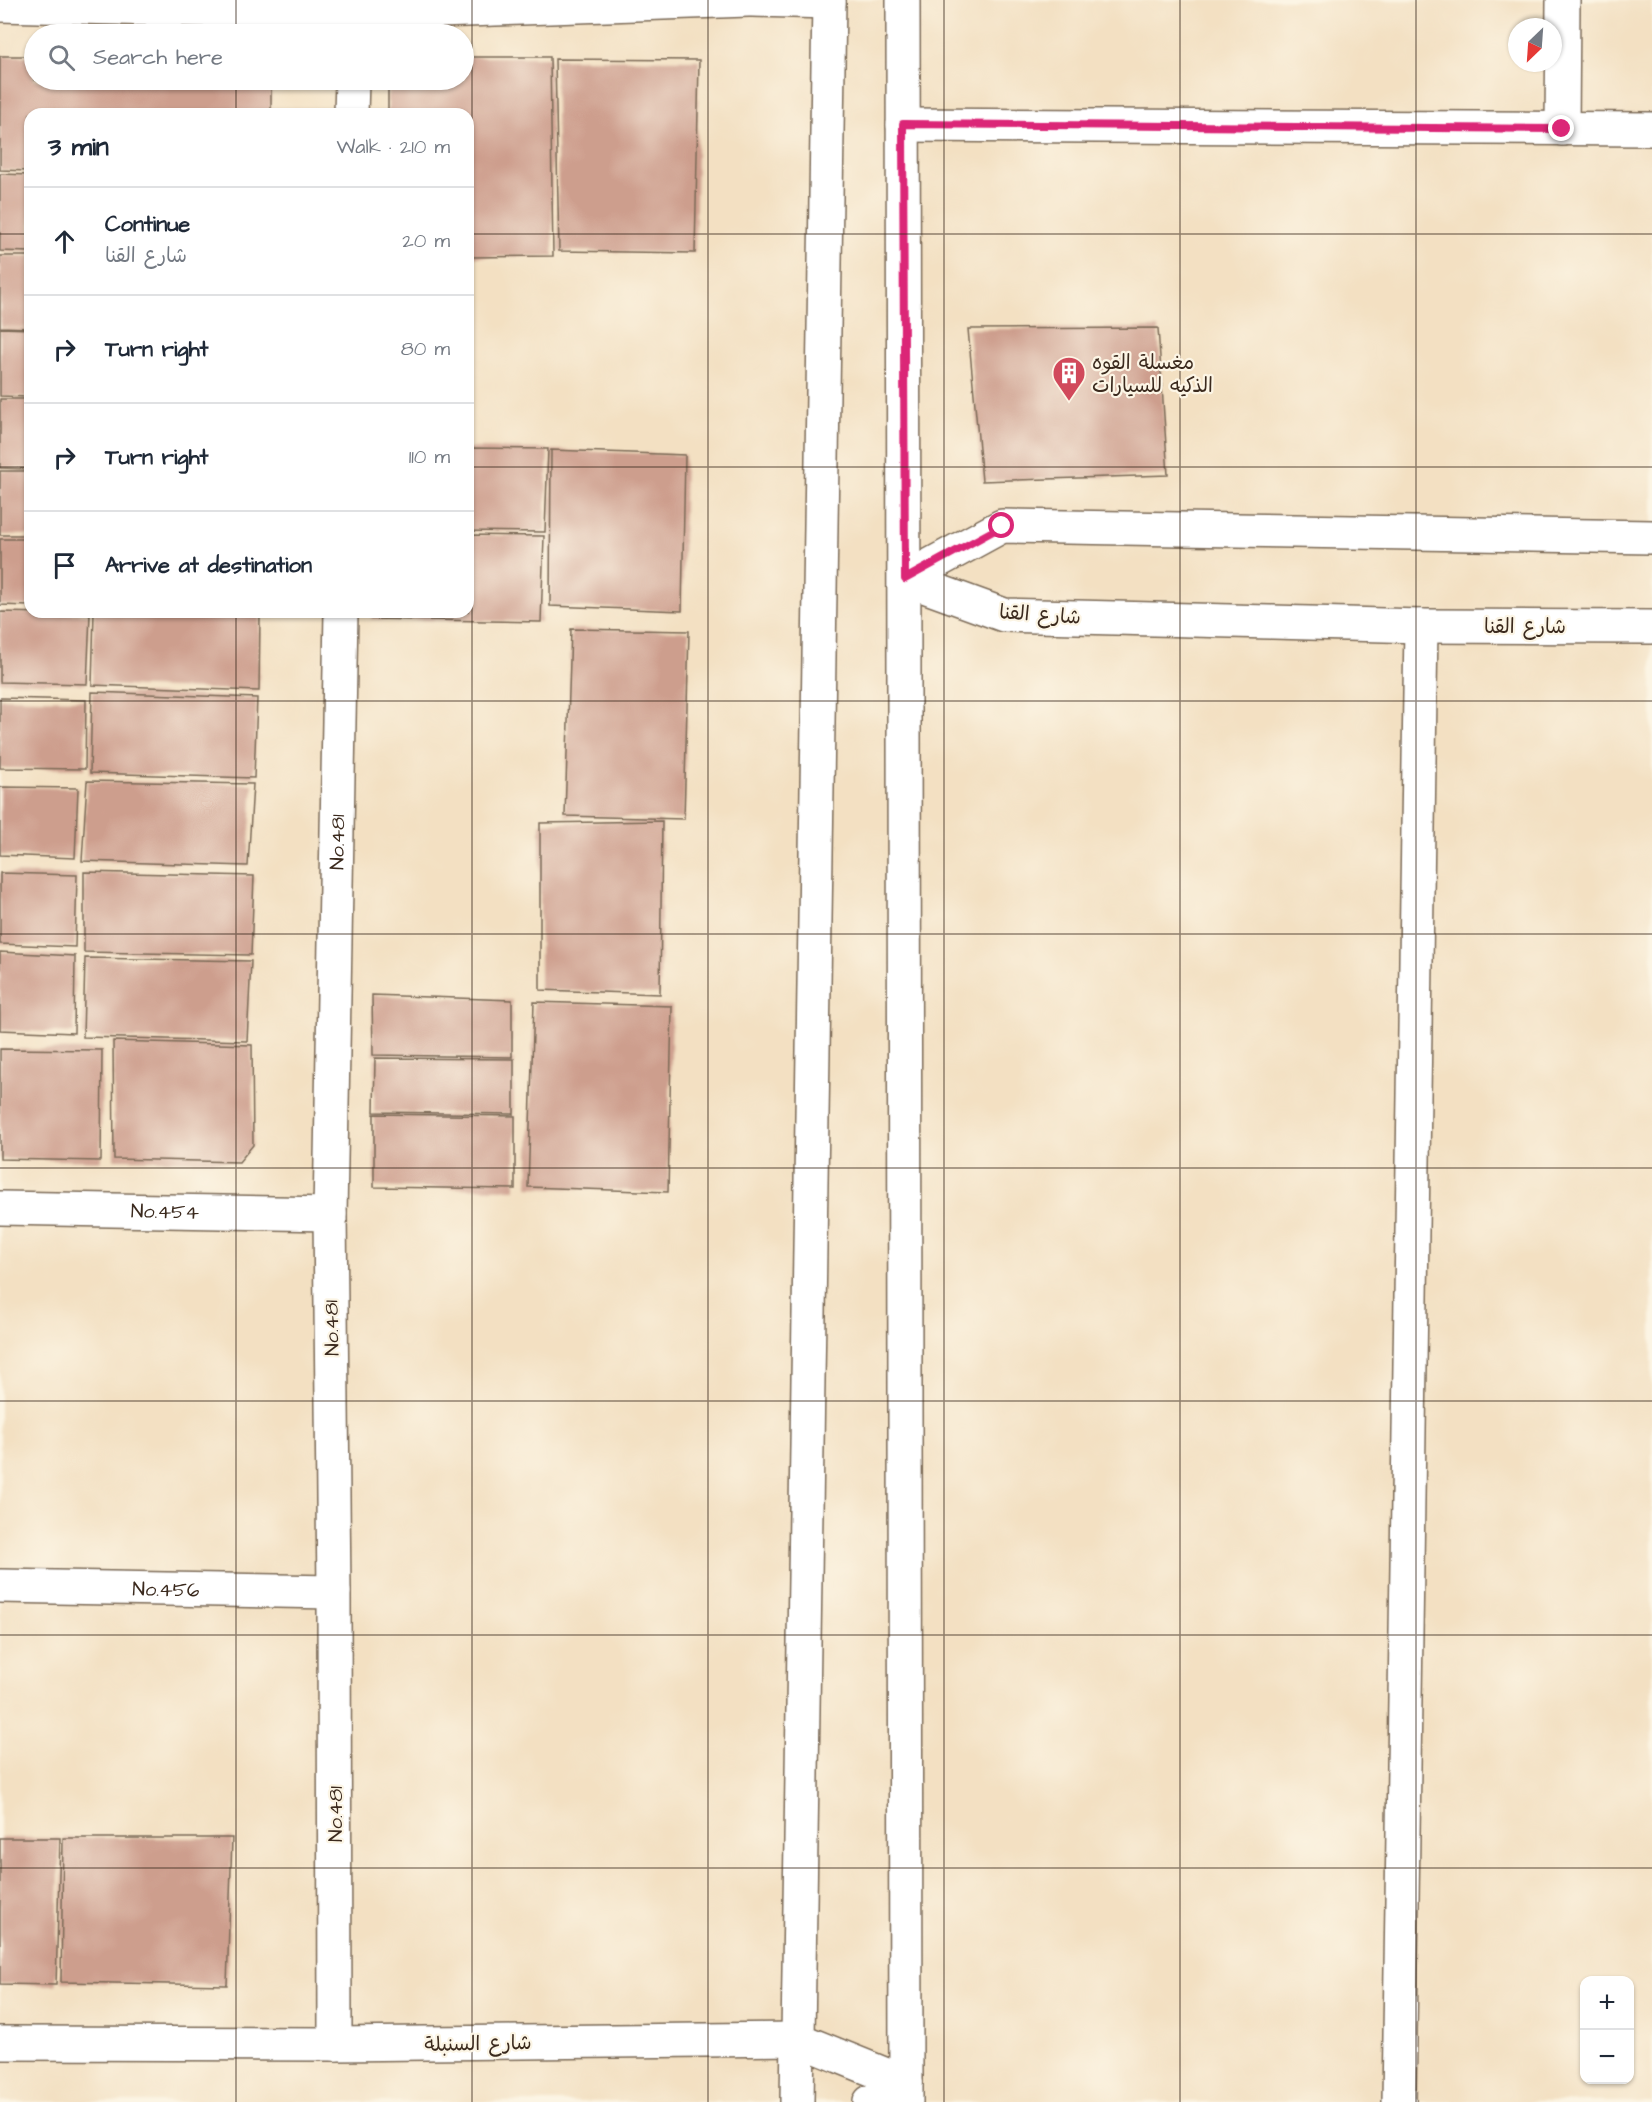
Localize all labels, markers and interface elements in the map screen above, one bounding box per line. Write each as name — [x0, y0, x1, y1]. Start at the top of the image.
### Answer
north arrow — [1508, 18, 1562, 72]
search box — [24, 24, 474, 90]
icon: search — [45, 41, 78, 74]
text: Search here — [93, 42, 223, 73]
route end — [1548, 115, 1574, 141]
text: 3 min — [48, 129, 109, 165]
text: Walk · 210 m — [337, 133, 450, 161]
text: Continue — [105, 209, 190, 240]
icon: ahead — [48, 225, 81, 258]
text: 20 m — [402, 227, 450, 255]
text: شارع القنا — [105, 242, 187, 270]
icon: right — [48, 333, 81, 366]
text: Turn right — [105, 334, 208, 365]
text: 80 m — [401, 335, 450, 363]
place label: مغسلة القوه الذكيه للسيارات — [1092, 349, 1213, 400]
building icon: مغسلة القوه الذكيه للسيارات — [1051, 355, 1087, 402]
icon: right — [48, 441, 81, 474]
text: Turn right — [105, 442, 208, 473]
text: 110 m — [409, 443, 450, 471]
route start — [988, 512, 1014, 538]
icon: arrive — [48, 549, 81, 582]
text: Arrive at destination — [105, 550, 312, 581]
street label: شارع القنا — [998, 598, 1082, 632]
street label: شارع القنا — [1484, 613, 1566, 641]
street label: No.481 — [323, 814, 352, 870]
street label: No.454 — [131, 1197, 200, 1227]
street label: No.481 — [318, 1299, 346, 1356]
street label: No.456 — [132, 1575, 200, 1605]
street label: No.481 — [322, 1786, 350, 1842]
map controls — [1580, 1976, 1634, 2084]
button: + — [1580, 1976, 1634, 2030]
street label: شارع السنبلة — [424, 2029, 532, 2059]
button: − — [1580, 2030, 1634, 2084]

